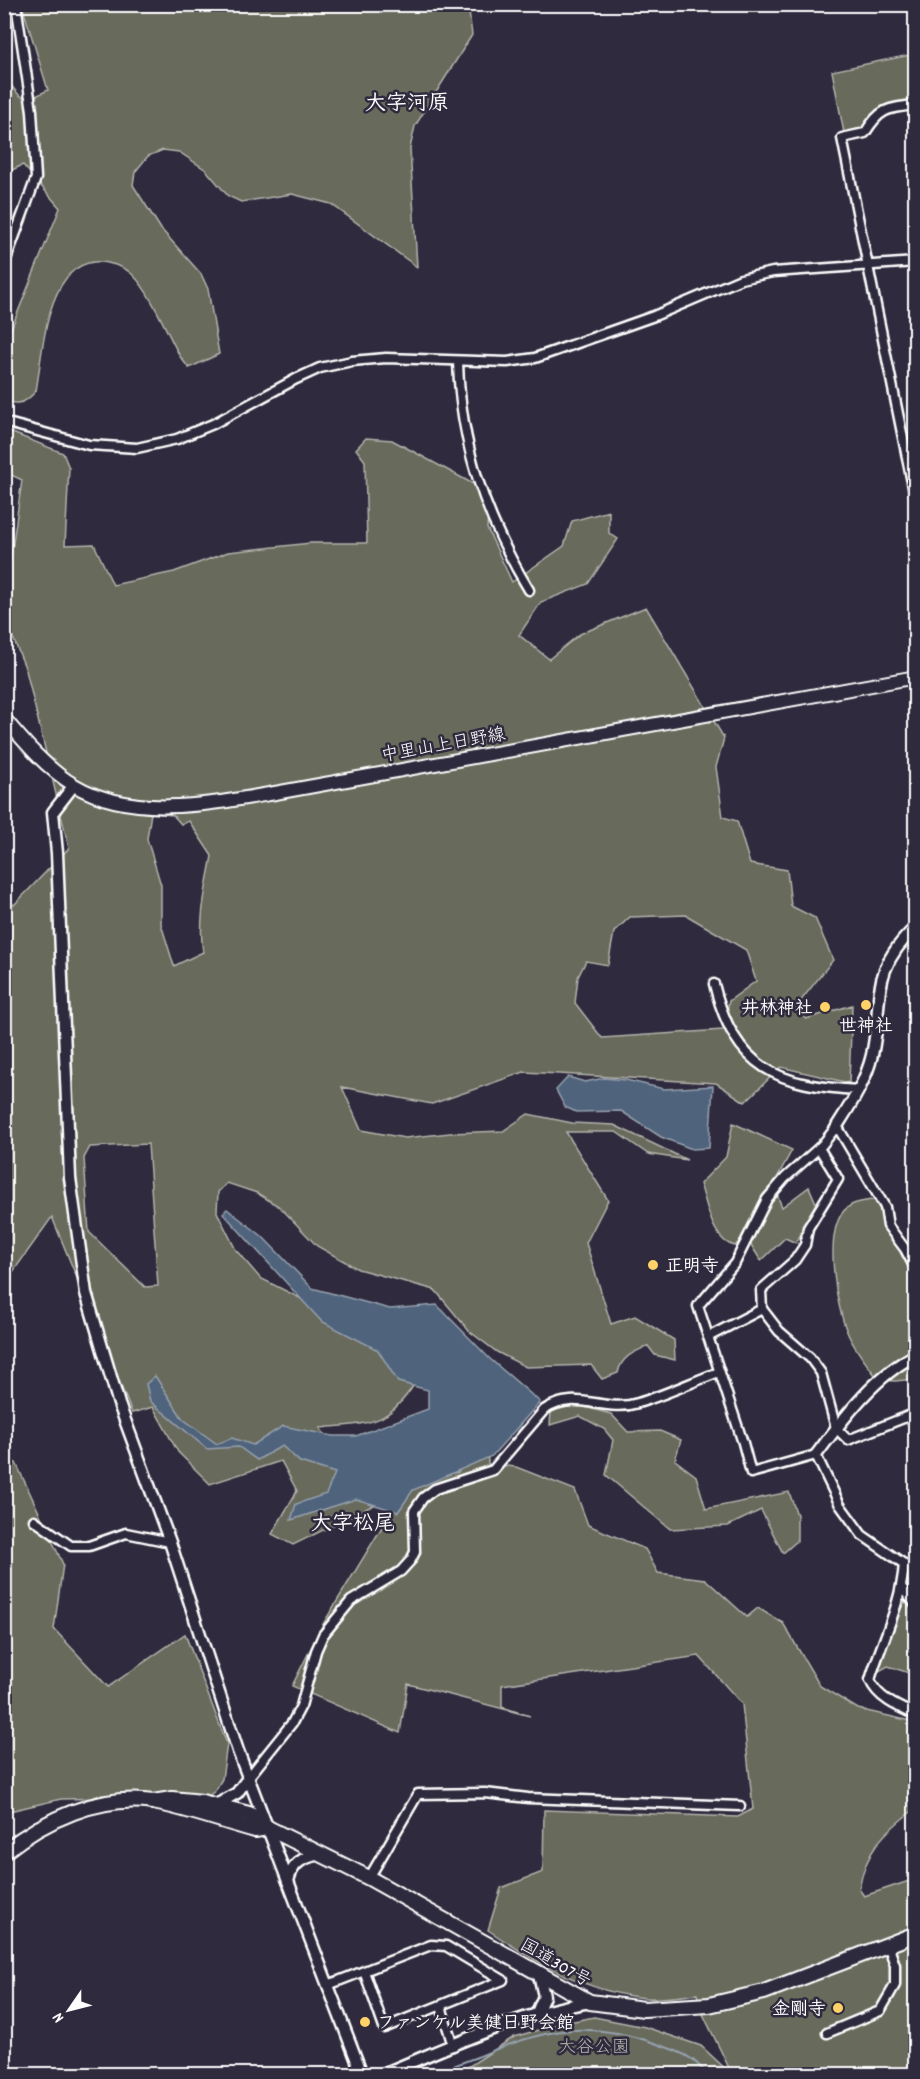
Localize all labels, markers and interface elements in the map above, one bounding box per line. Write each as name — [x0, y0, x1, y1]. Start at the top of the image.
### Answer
district label: 大字河原 — [365, 90, 449, 120]
street label: 中里山上日野線 — [379, 723, 508, 770]
place label: 井林神社 — [741, 997, 813, 1022]
marker: 世神社 — [859, 998, 873, 1012]
marker: 井林神社 — [818, 1000, 832, 1014]
place label: 世神社 — [839, 1015, 893, 1040]
place label: 正明寺 — [665, 1255, 719, 1280]
marker: 正明寺 — [646, 1258, 660, 1272]
district label: 大字松尾 — [311, 1510, 395, 1540]
street label: 国道307号 — [514, 1934, 595, 1995]
north arrow — [39, 1980, 99, 2040]
place label: 金剛寺 — [772, 1998, 826, 2023]
marker: 金剛寺 — [831, 2001, 845, 2015]
text: N — [47, 2007, 70, 2027]
place label: ファンケル美健日野会館 — [377, 2012, 574, 2037]
marker: ファンケル美健日野会館 — [358, 2015, 372, 2029]
park label: 大谷公園 — [558, 2036, 630, 2061]

